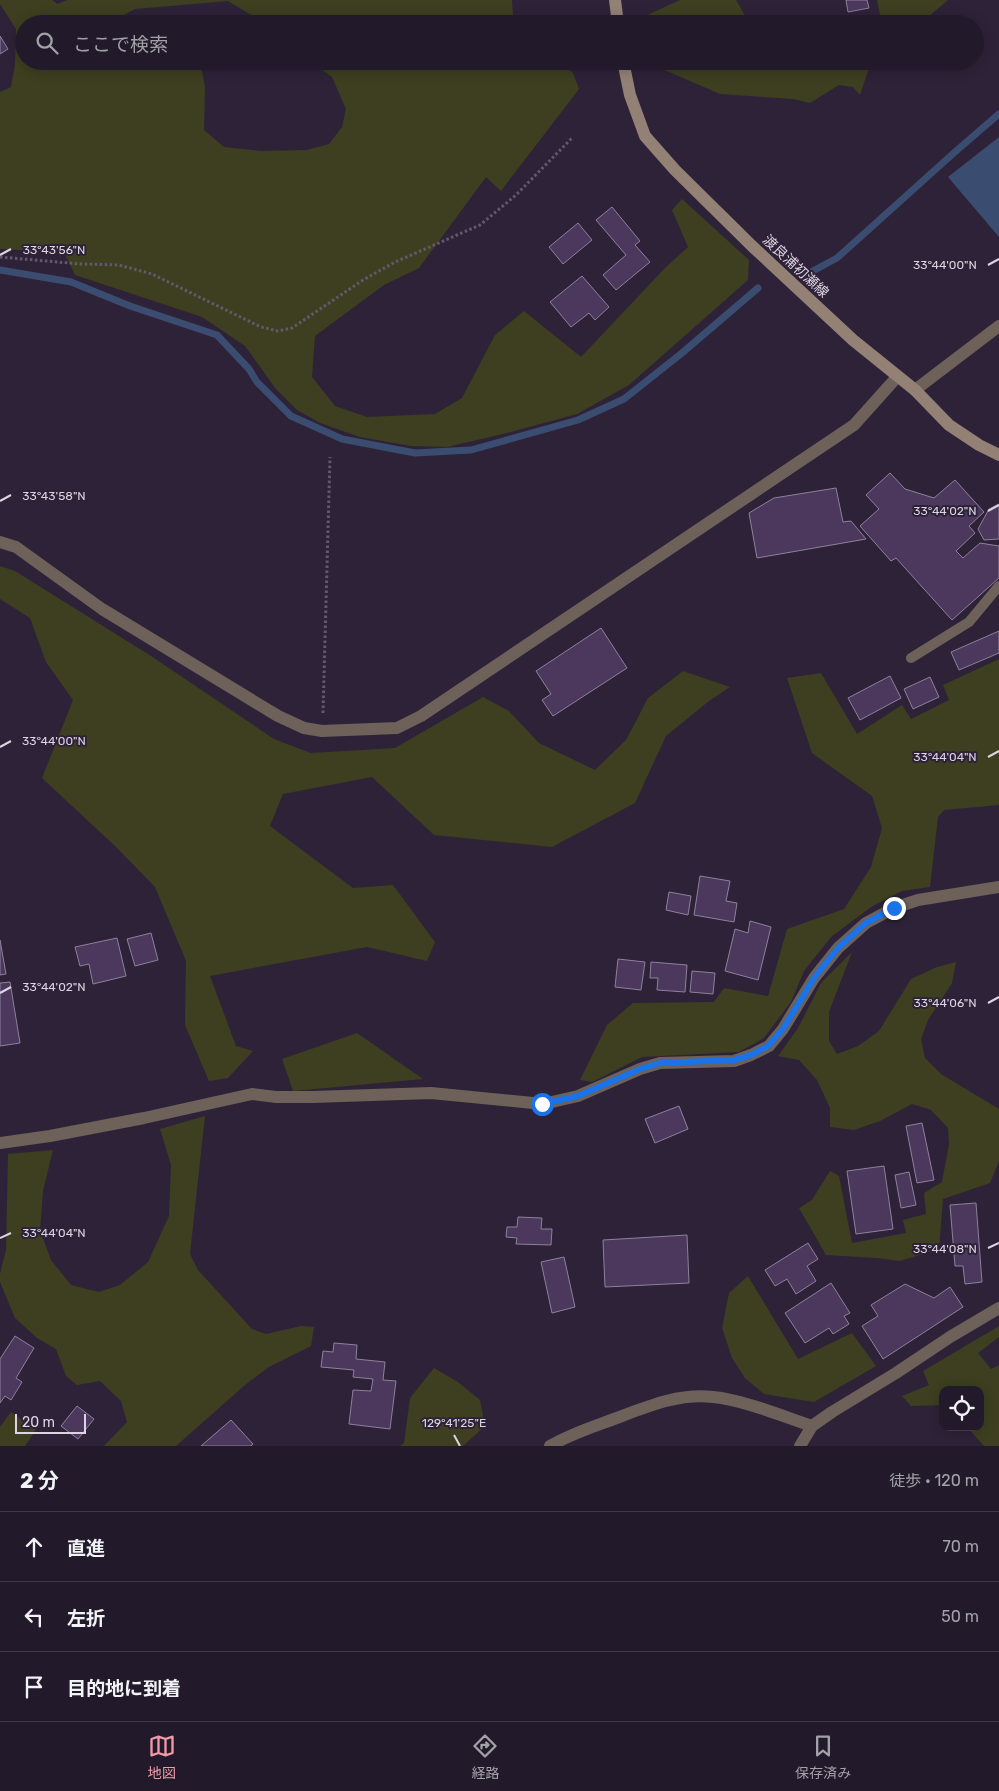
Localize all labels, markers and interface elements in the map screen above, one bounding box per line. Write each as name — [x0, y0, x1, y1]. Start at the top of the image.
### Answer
search box — [15, 15, 984, 70]
icon: search — [33, 29, 61, 57]
text: ここで検索 — [73, 33, 168, 56]
street label: 渡良浦初瀬線 — [759, 232, 832, 301]
text: 33°43'56"N — [23, 243, 85, 257]
text: 33°44'00"N — [913, 258, 977, 272]
text: 33°43'58"N — [22, 489, 86, 503]
text: 33°44'02"N — [913, 504, 977, 518]
text: 33°44'00"N — [22, 734, 86, 748]
text: 33°44'04"N — [913, 750, 977, 764]
route end — [883, 897, 906, 920]
text: 33°44'02"N — [22, 980, 86, 994]
text: 33°44'06"N — [913, 996, 977, 1010]
route start — [531, 1093, 554, 1116]
text: 33°44'04"N — [22, 1226, 86, 1240]
text: 33°44'08"N — [913, 1242, 977, 1256]
map controls — [939, 1386, 984, 1431]
button: locate — [939, 1386, 984, 1431]
scale bar — [15, 1411, 86, 1434]
text: 20 m — [22, 1414, 55, 1431]
text: 129°41'25"E — [422, 1416, 486, 1430]
text: 2 分 — [20, 1468, 59, 1493]
text: 徒歩 · 120 m — [889, 1471, 979, 1490]
icon: ahead — [20, 1533, 48, 1561]
text: 直進 — [67, 1537, 105, 1560]
text: 70 m — [942, 1537, 979, 1556]
icon: left — [20, 1603, 48, 1631]
text: 左折 — [67, 1607, 105, 1630]
text: 50 m — [941, 1607, 979, 1626]
icon: arrive — [20, 1673, 48, 1701]
text: 目的地に到着 — [67, 1677, 181, 1700]
tab: 地図 — [148, 1732, 176, 1782]
tab: 経路 — [471, 1732, 499, 1782]
tab: 保存済み — [795, 1732, 851, 1782]

